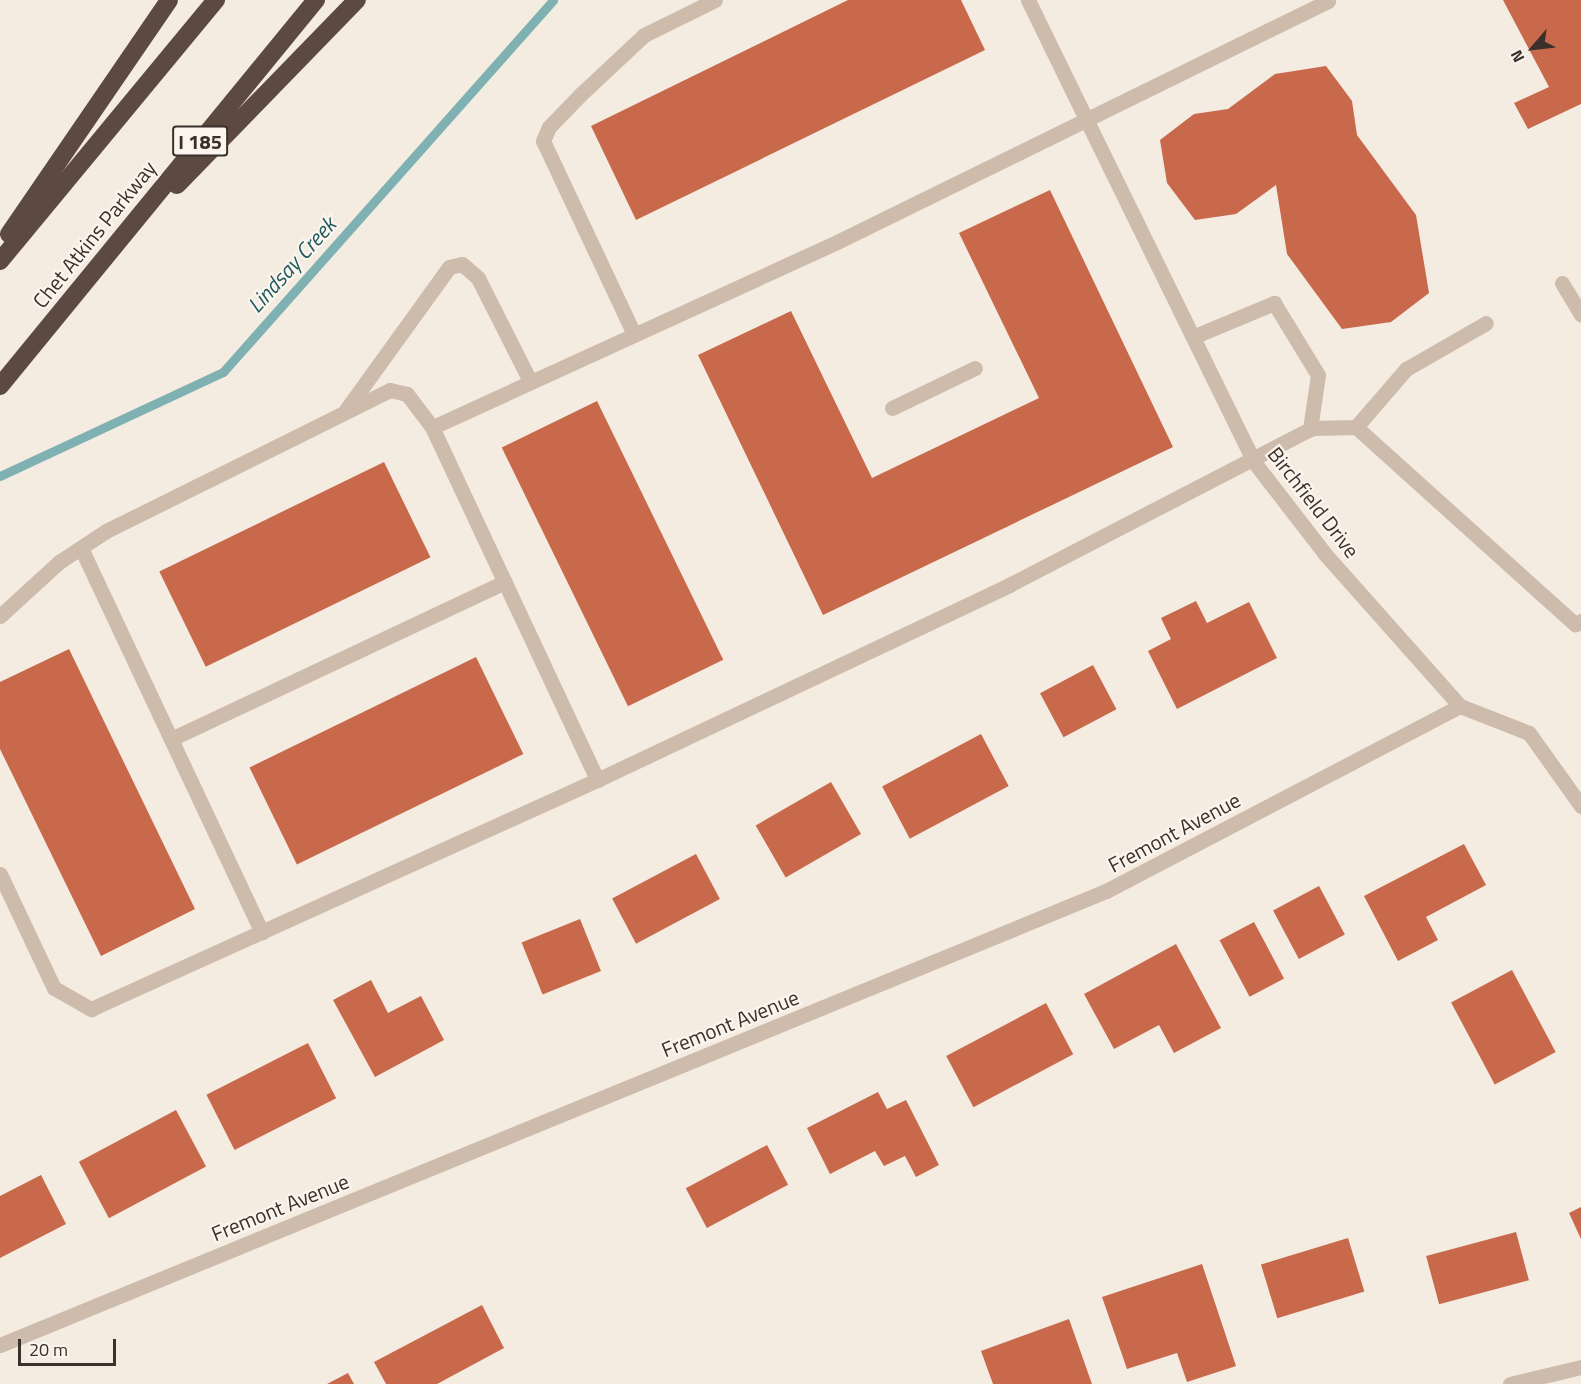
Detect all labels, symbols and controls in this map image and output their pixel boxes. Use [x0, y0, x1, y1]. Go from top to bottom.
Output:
north arrow [1503, 18, 1563, 78]
text: N [1504, 46, 1530, 67]
road number: I 185 [172, 124, 228, 158]
street label: Chet Atkins Parkway [27, 155, 161, 313]
water label: Lindsay Creek [242, 212, 342, 318]
street label: Birchfield Drive [1263, 442, 1365, 562]
street label: Fremont Avenue [1104, 787, 1244, 877]
street label: Fremont Avenue [658, 984, 802, 1062]
street label: Fremont Avenue [208, 1168, 352, 1246]
scale bar [21, 1327, 118, 1365]
text: 20 m [29, 1336, 68, 1363]

